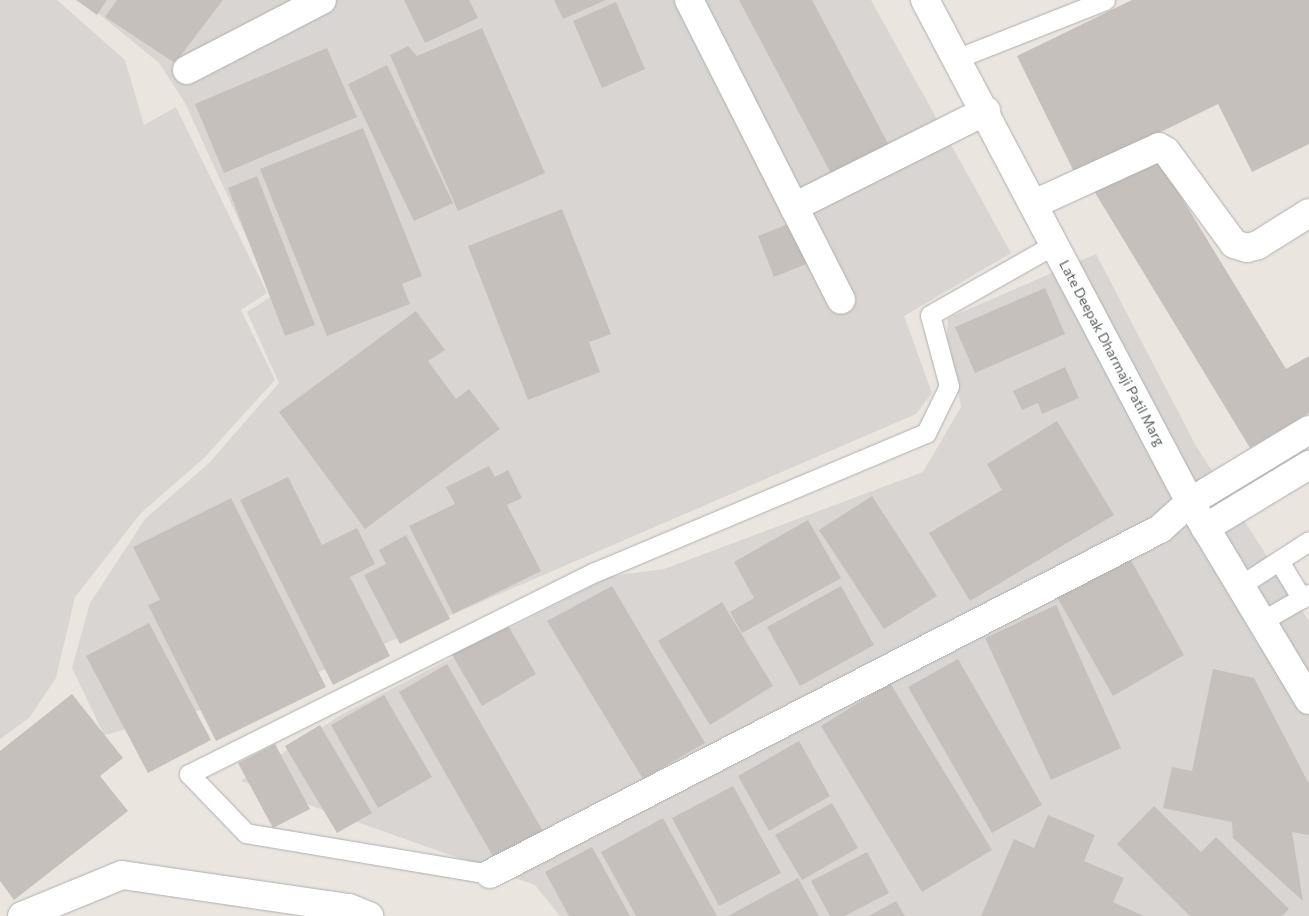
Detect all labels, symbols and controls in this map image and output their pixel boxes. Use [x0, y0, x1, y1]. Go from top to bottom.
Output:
street label: Late Deepak Dharmaji Patil Marg [1056, 257, 1168, 449]

